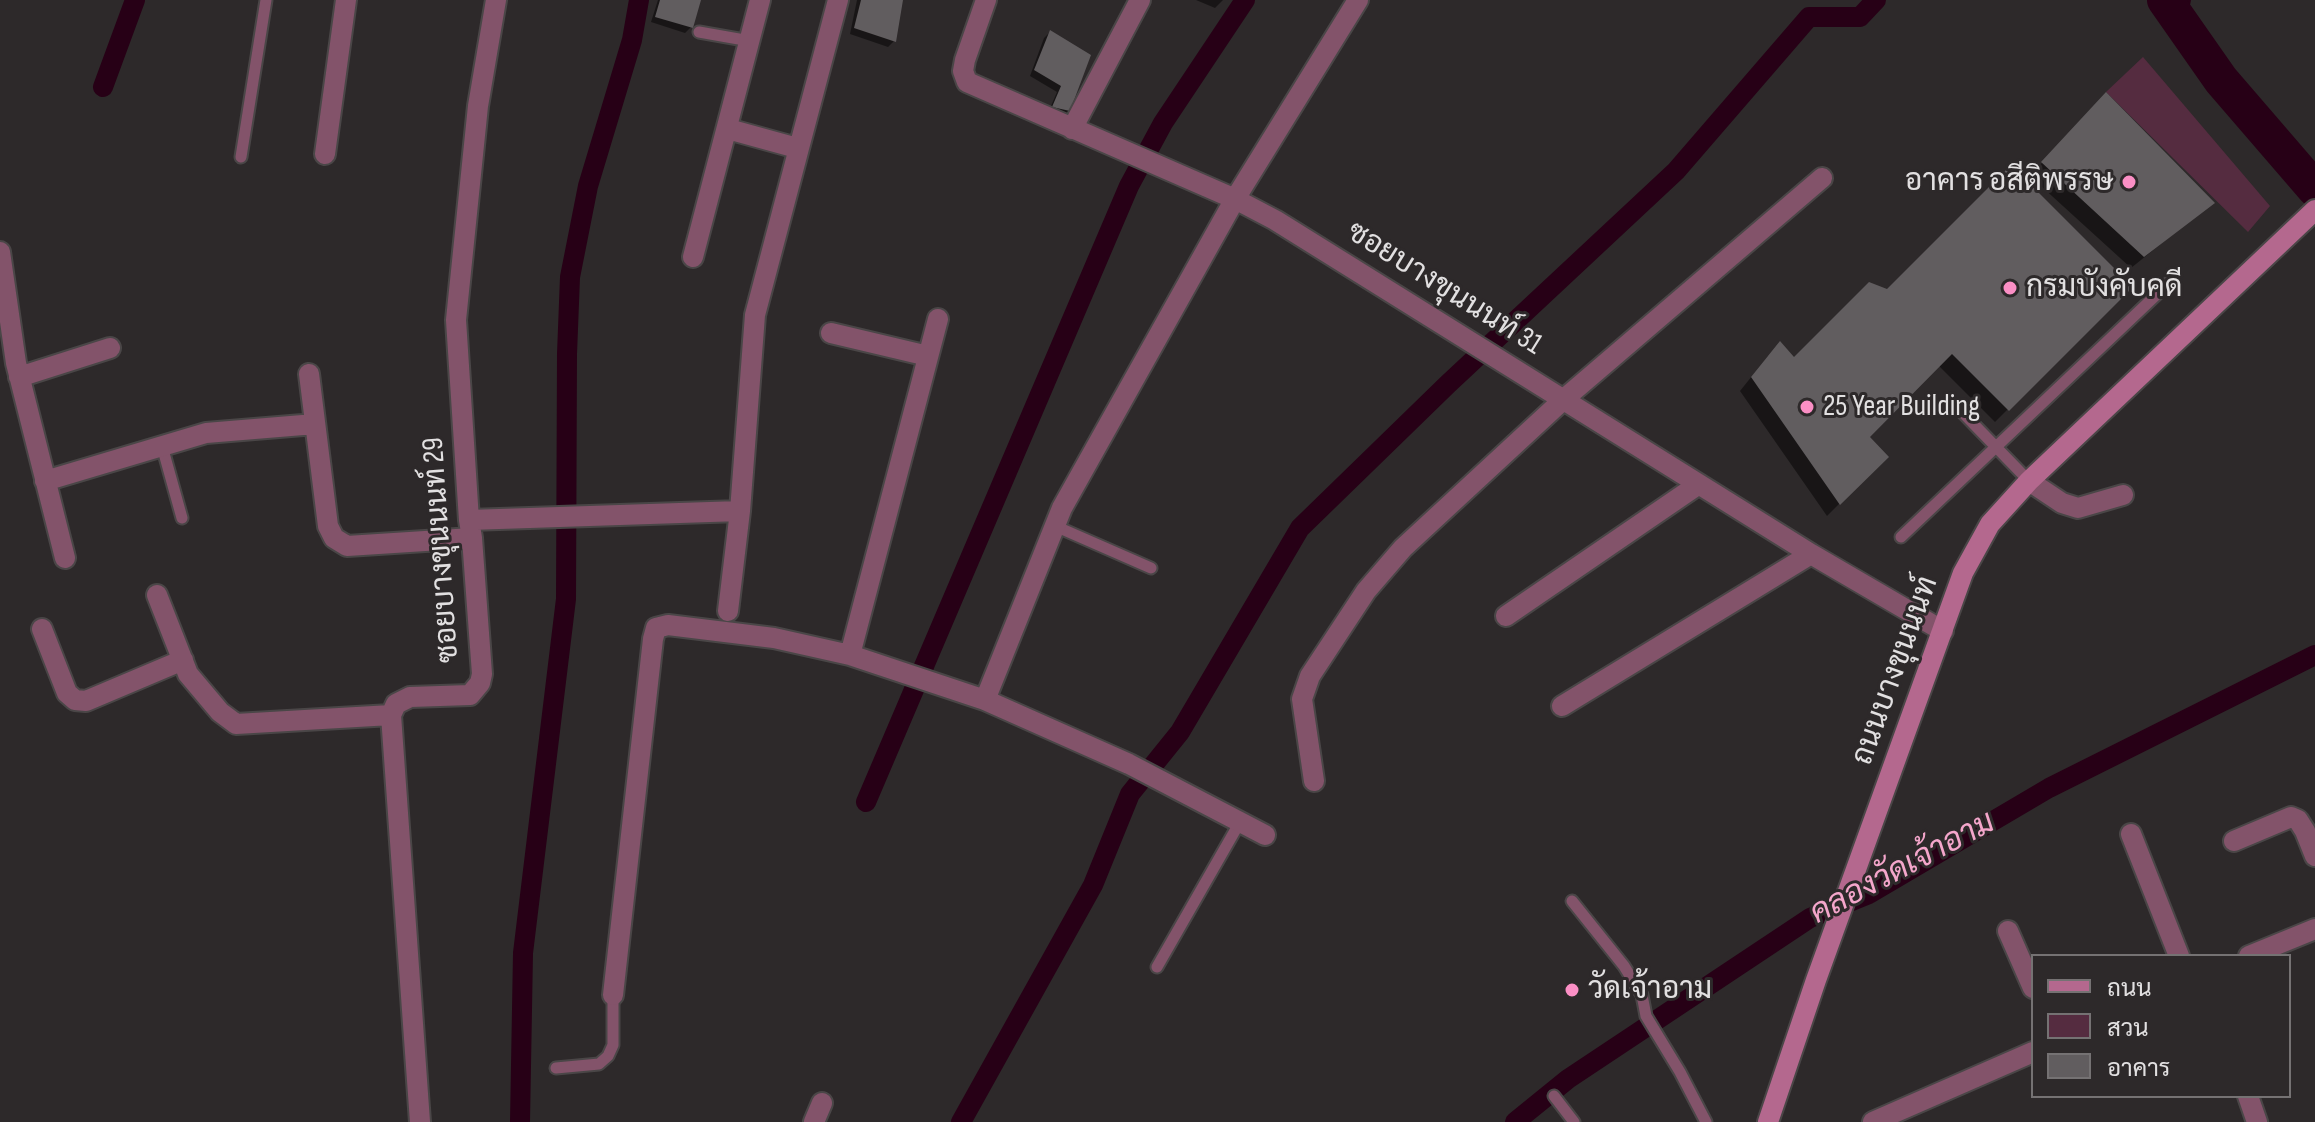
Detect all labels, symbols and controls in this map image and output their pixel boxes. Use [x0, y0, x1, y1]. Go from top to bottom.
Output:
place label: อาคาร อสีติพรรษ [1905, 164, 2113, 200]
marker: อาคาร อสีติพรรษ [2120, 173, 2138, 191]
street label: ซอยบางขุนนนท์ 31 [1340, 215, 1548, 363]
place label: กรมบังคับคดี [2026, 270, 2182, 306]
marker: กรมบังคับคดี [2001, 279, 2019, 297]
place label: 25 Year Building [1823, 389, 1980, 425]
marker: 25 Year Building [1798, 398, 1816, 416]
street label: ซอยบางขุนนนท์ 29 [416, 436, 468, 664]
street label: ถนนบางขุนนนท์ [1845, 572, 1947, 770]
water label: คลองวัดเจ้าอาม [1804, 804, 2002, 934]
legend [2031, 954, 2291, 1098]
place label: วัดเจ้าอาม [1588, 972, 1712, 1008]
text: ถนน [2107, 974, 2152, 1003]
marker: วัดเจ้าอาม [1563, 981, 1581, 999]
text: สวน [2107, 1014, 2149, 1043]
text: อาคาร [2107, 1054, 2170, 1083]

